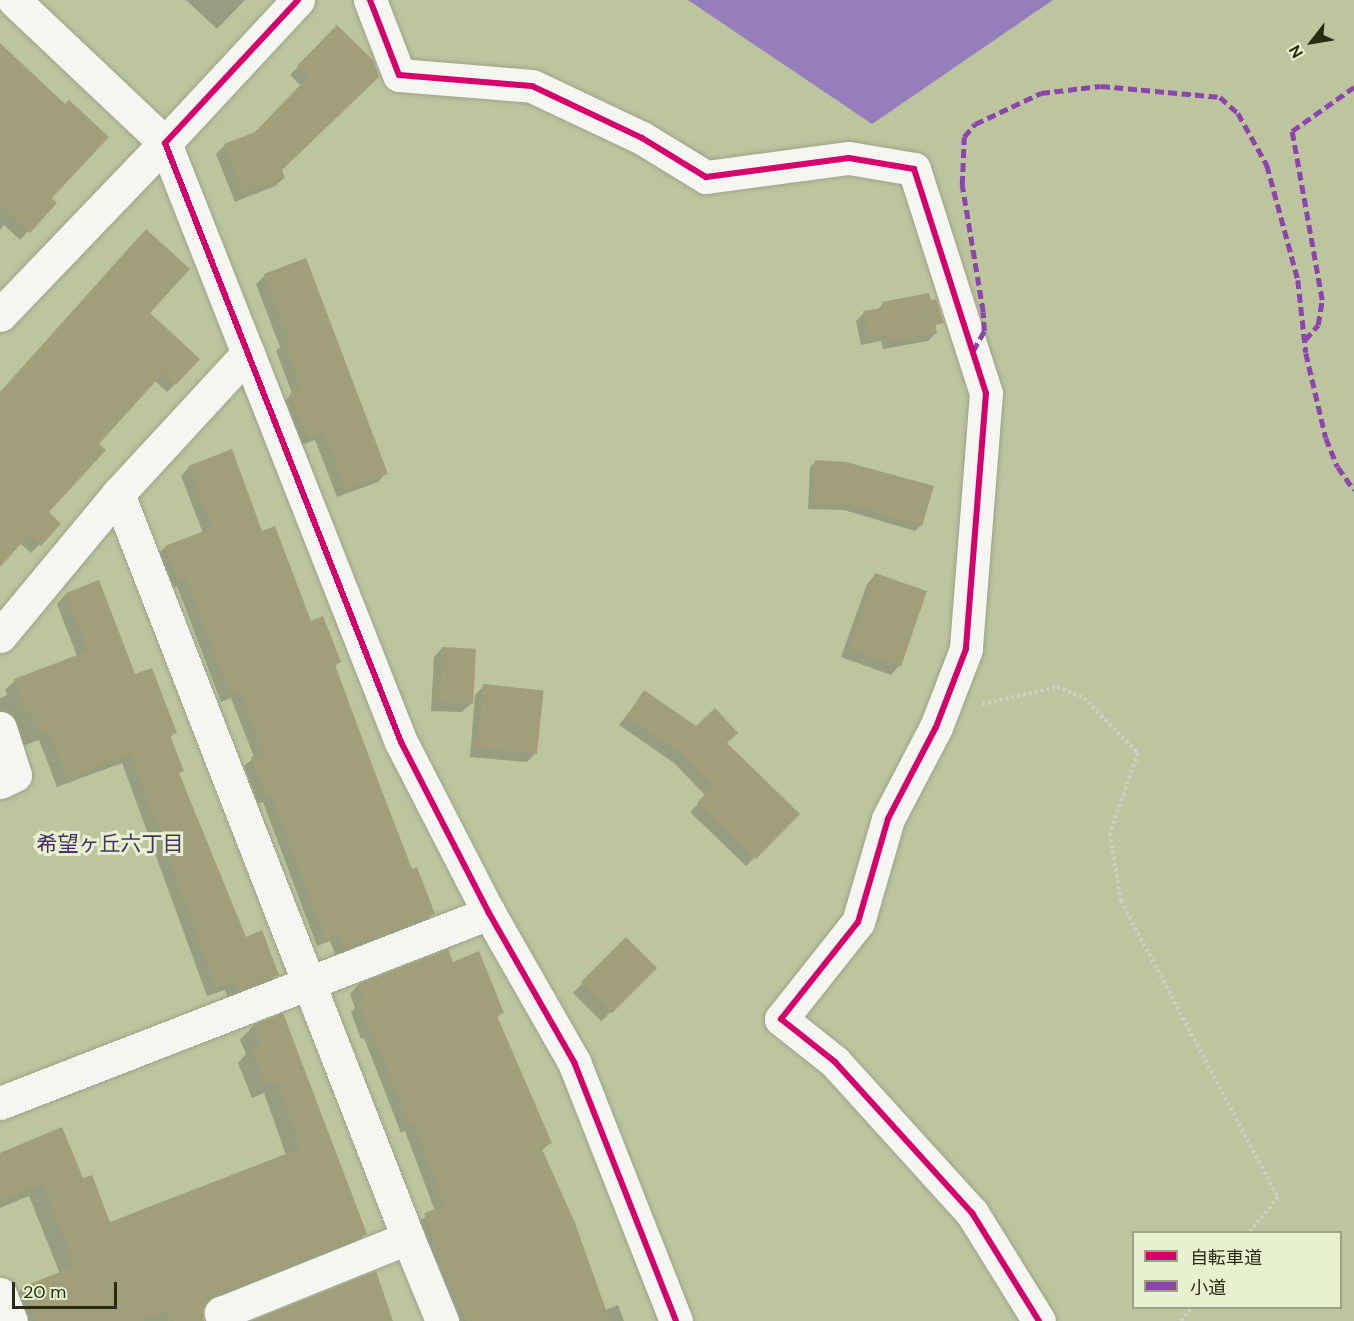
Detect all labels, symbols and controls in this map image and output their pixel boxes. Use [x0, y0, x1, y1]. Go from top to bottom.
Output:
north arrow [1282, 12, 1342, 72]
text: N [1284, 41, 1308, 62]
district label: 希望ヶ丘六丁目 [37, 831, 183, 857]
legend [1132, 1231, 1342, 1309]
text: 自転車道 [1190, 1246, 1262, 1270]
scale bar [15, 1270, 120, 1308]
text: 小道 [1190, 1276, 1226, 1300]
text: 20 m [23, 1280, 66, 1304]

